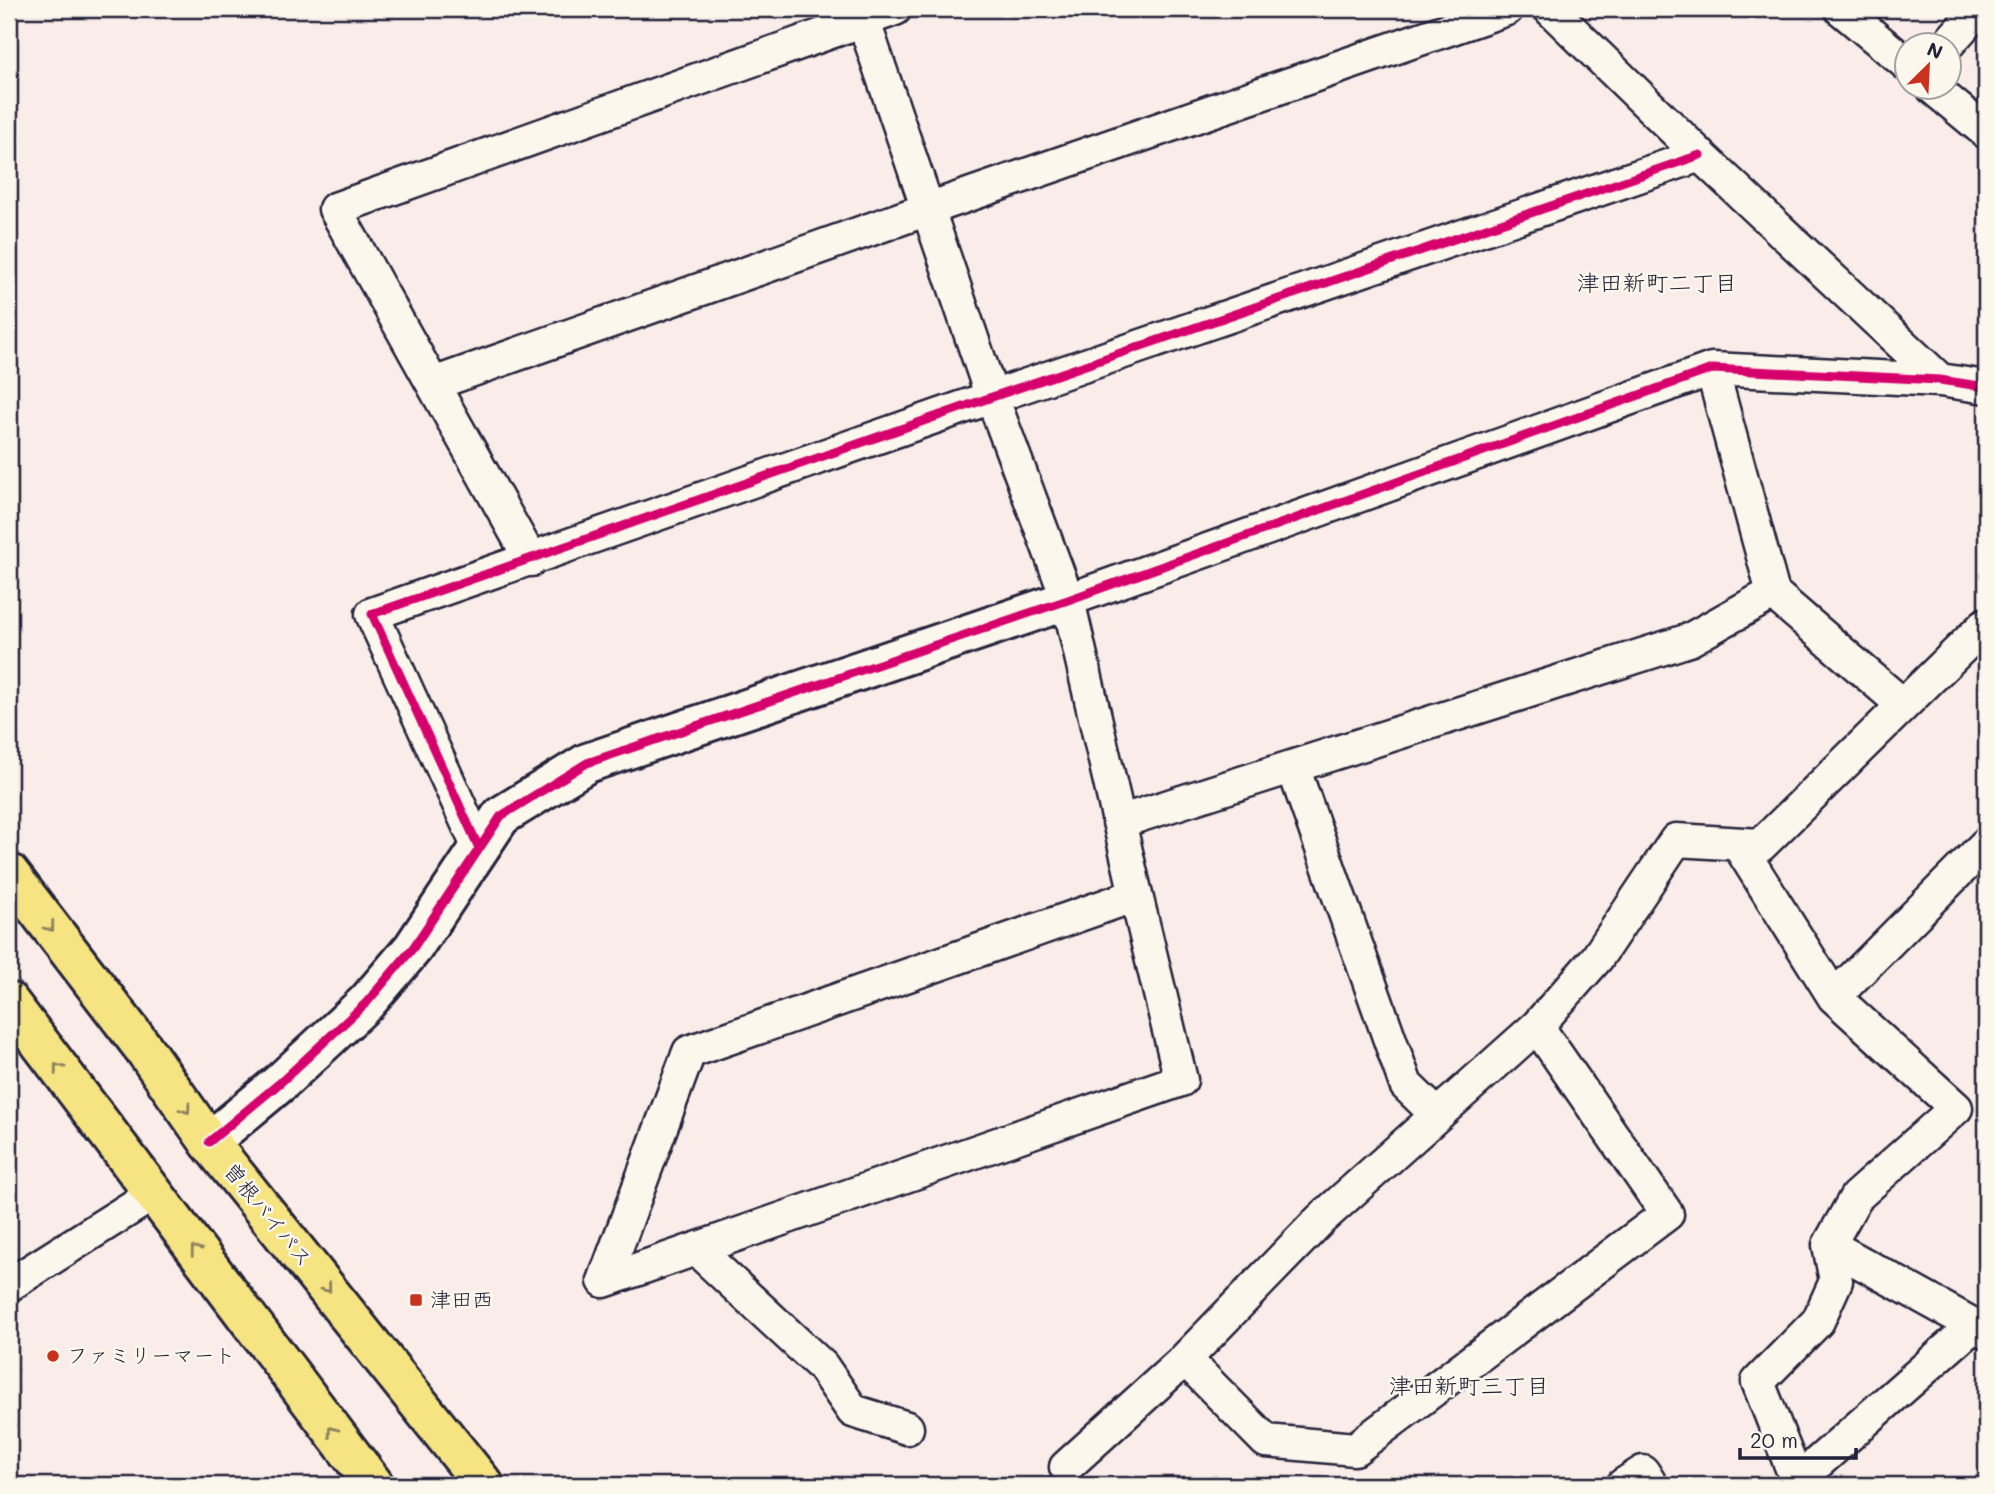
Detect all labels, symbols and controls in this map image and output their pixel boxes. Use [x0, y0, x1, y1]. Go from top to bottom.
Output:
north arrow [1894, 32, 1964, 102]
text: N [1923, 36, 1947, 64]
district label: 津田新町二丁目 [1577, 267, 1738, 297]
one-way arrow [42, 919, 55, 932]
one-way arrow [54, 1063, 66, 1076]
one-way arrow [178, 1101, 190, 1114]
street label: 曽根バイパス [219, 1157, 319, 1271]
one-way arrow [190, 1245, 203, 1257]
one-way arrow [318, 1281, 331, 1293]
place label: 津田西 [430, 1285, 493, 1312]
marker: 津田西 [408, 1292, 424, 1308]
place label: ファミリーマート [67, 1341, 235, 1368]
marker: ファミリーマート [45, 1348, 61, 1364]
district label: 津田新町三丁目 [1389, 1370, 1550, 1400]
scale bar [1740, 1417, 1855, 1461]
one-way arrow [328, 1426, 341, 1439]
text: 20 m [1750, 1426, 1798, 1453]

